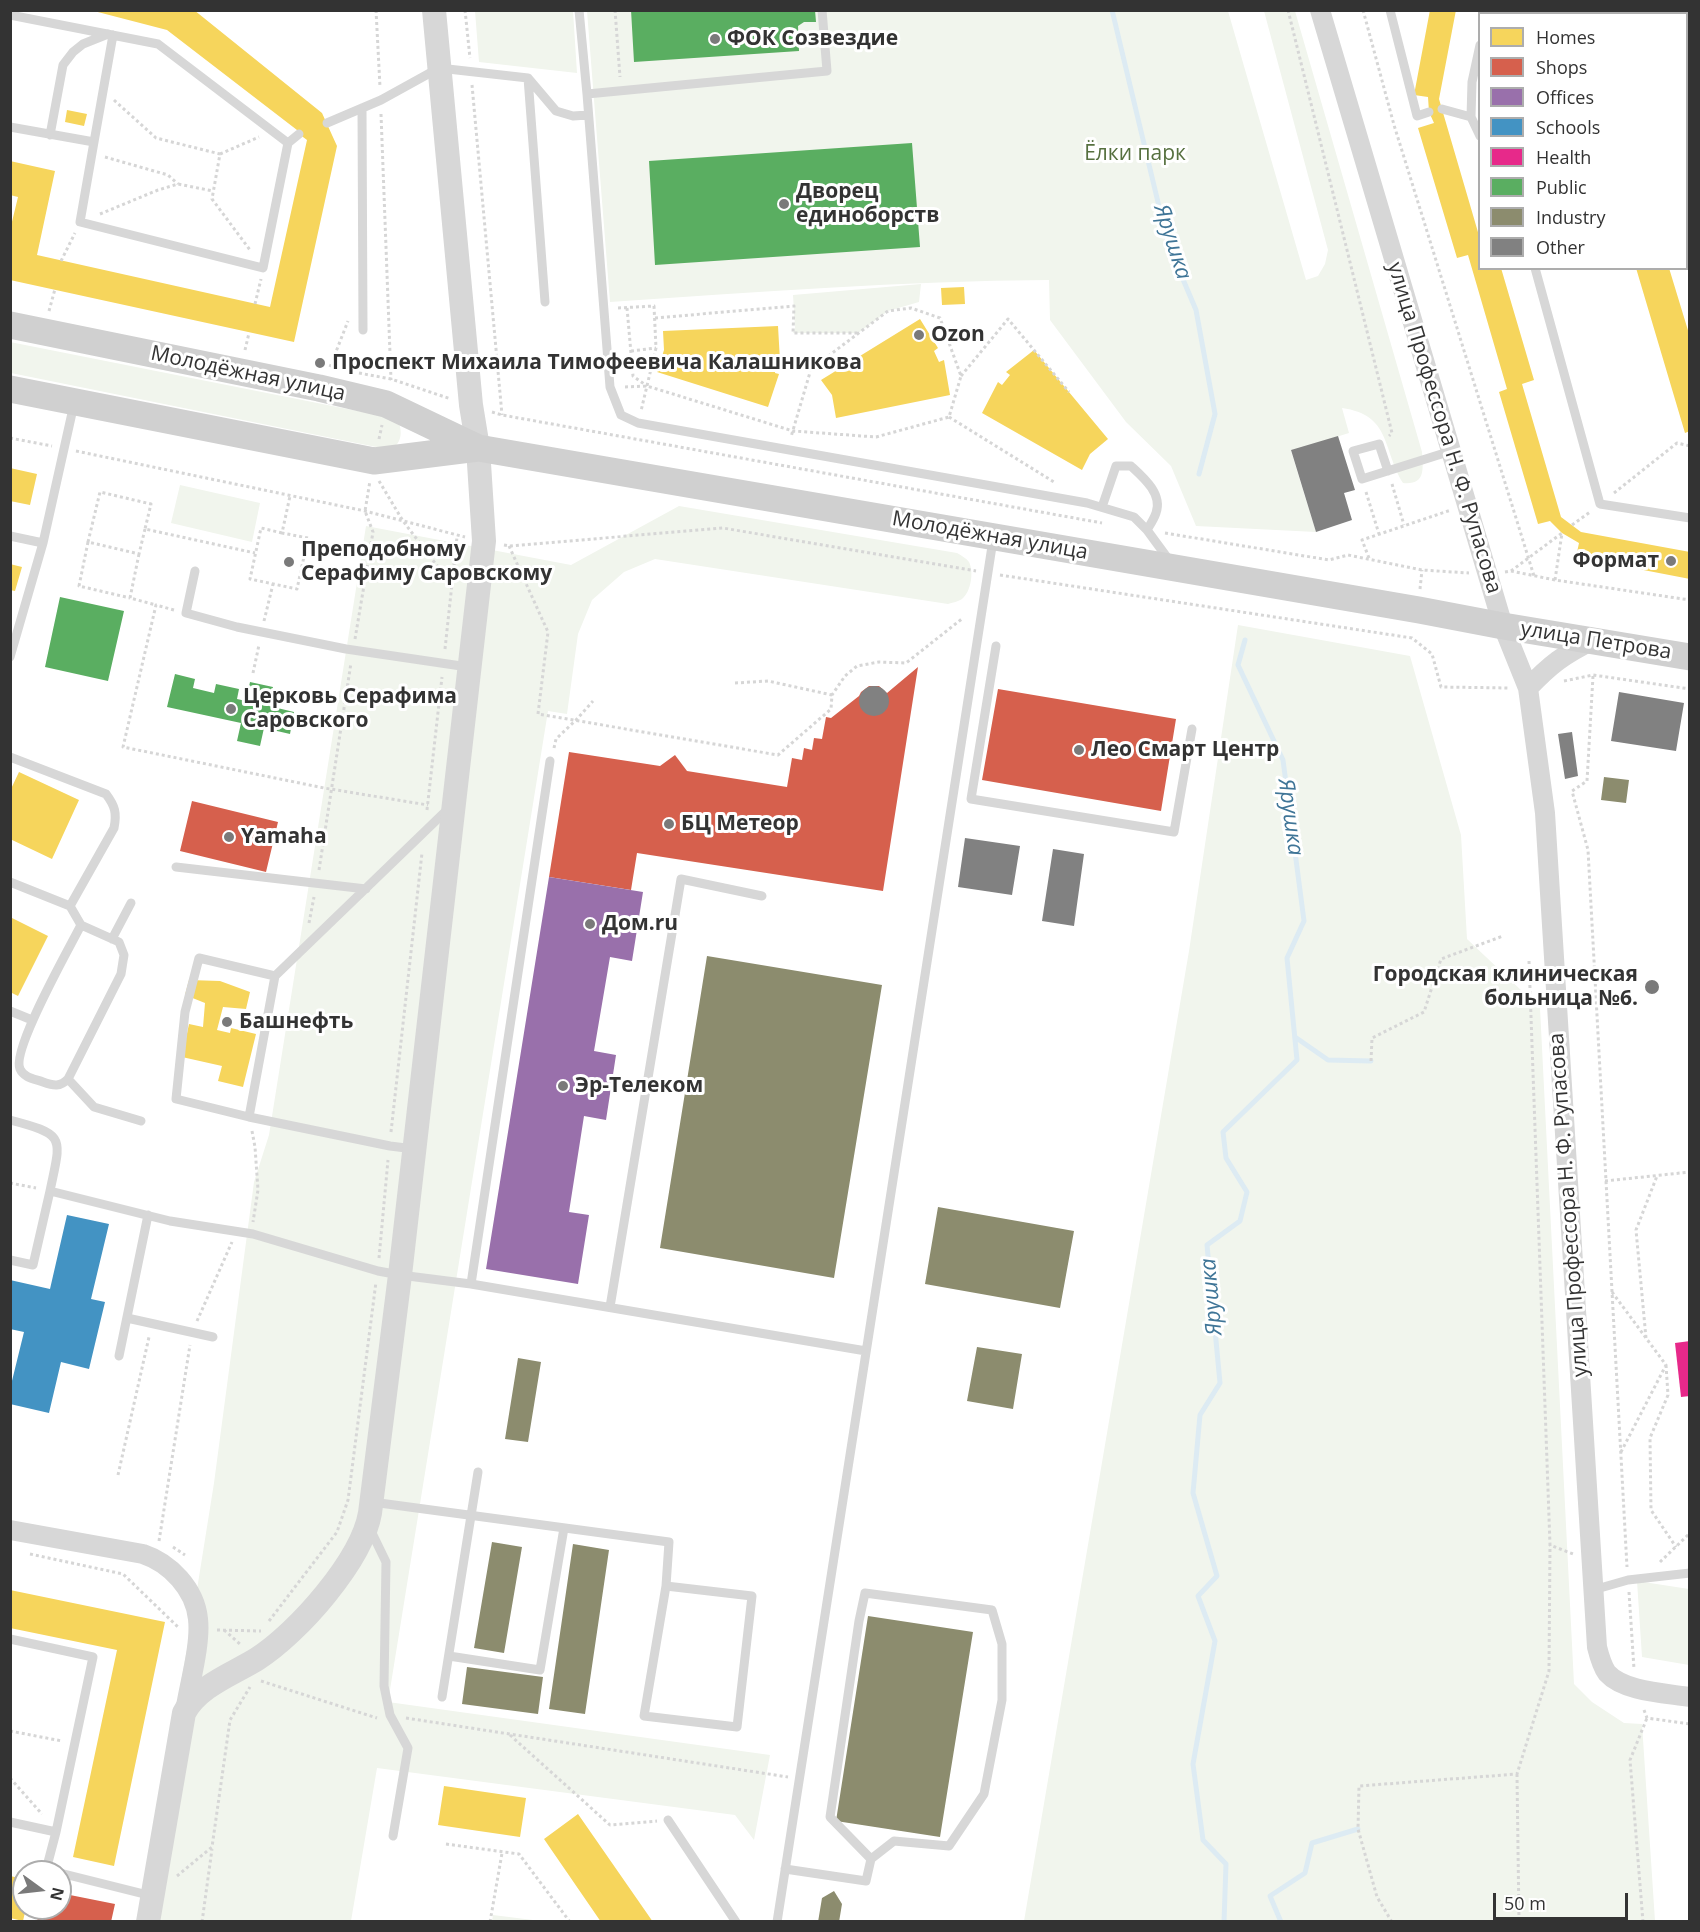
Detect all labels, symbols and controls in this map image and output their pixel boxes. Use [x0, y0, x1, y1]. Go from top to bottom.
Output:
legend [1478, 12, 1688, 270]
text: Homes [1536, 25, 1595, 49]
place label: ФОК Созвездие [727, 26, 898, 52]
marker: ФОК Созвездие [708, 32, 722, 46]
text: Shops [1536, 55, 1587, 79]
text: Offices [1536, 85, 1594, 109]
text: Schools [1536, 115, 1600, 139]
park label: Ёлки парк [1084, 141, 1186, 167]
text: Health [1536, 145, 1591, 169]
text: Public [1536, 175, 1587, 199]
place label: Дворец единоборств [796, 179, 939, 229]
marker: Дворец единоборств [777, 197, 791, 211]
water label: Ярушка [1147, 201, 1197, 283]
text: Industry [1536, 205, 1606, 229]
text: Other [1536, 235, 1585, 259]
street label: улица Профессора Н. Ф. Рупасова [1382, 259, 1506, 597]
place label: Ozon [931, 322, 985, 348]
marker: Ozon [912, 328, 926, 342]
street label: Молодёжная улица [148, 341, 348, 407]
place label: Проспект Михаила Тимофеевича Калашникова [332, 350, 862, 376]
marker: Проспект Михаила Тимофеевича Калашникова [313, 356, 327, 370]
street label: Молодёжная улица [890, 506, 1090, 566]
place label: Преподобному Серафиму Саровскому [301, 537, 552, 587]
place label: Формат [1573, 548, 1659, 574]
marker: Формат [1664, 554, 1678, 568]
marker: Преподобному Серафиму Саровскому [282, 555, 296, 569]
street label: улица Петрова [1519, 617, 1673, 665]
place label: Церковь Серафима Саровского [243, 684, 457, 734]
marker: Церковь Серафима Саровского [224, 702, 238, 716]
place label: Лео Смарт Центр [1091, 737, 1279, 763]
marker: Лео Смарт Центр [1072, 743, 1086, 757]
water label: Ярушка [1272, 777, 1308, 857]
place label: БЦ Метеор [681, 811, 799, 837]
marker: БЦ Метеор [662, 817, 676, 831]
place label: Yamaha [241, 824, 327, 850]
marker: Yamaha [222, 830, 236, 844]
place label: Дом.ru [602, 911, 678, 937]
marker: Дом.ru [583, 917, 597, 931]
place label: Городская клиническая больница №6. [1373, 962, 1638, 1012]
marker: Городская клиническая больница №6. [1643, 978, 1661, 996]
place label: Башнефть [239, 1009, 353, 1035]
marker: Башнефть [220, 1015, 234, 1029]
street label: улица Профессора Н. Ф. Рупасова [1544, 1032, 1594, 1378]
place label: Эр-Телеком [575, 1073, 703, 1099]
marker: Эр-Телеком [556, 1079, 570, 1093]
water label: Ярушка [1195, 1257, 1229, 1337]
north arrow [12, 1860, 72, 1920]
scale bar [1496, 1881, 1631, 1919]
text: N [45, 1885, 70, 1903]
text: 50 m [1504, 1891, 1546, 1915]

